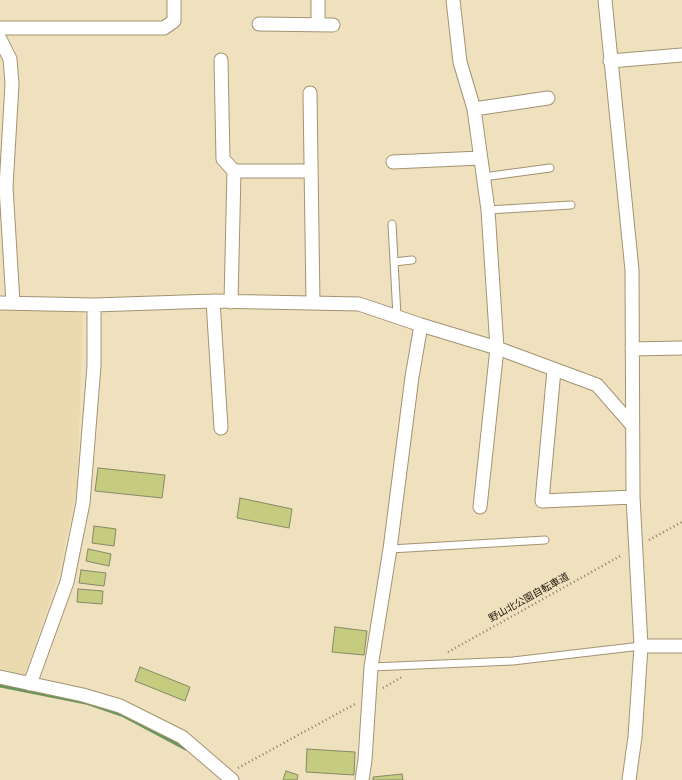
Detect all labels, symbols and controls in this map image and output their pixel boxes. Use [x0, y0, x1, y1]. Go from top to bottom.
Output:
street label: 野山北公園自転車道 [487, 571, 571, 625]

